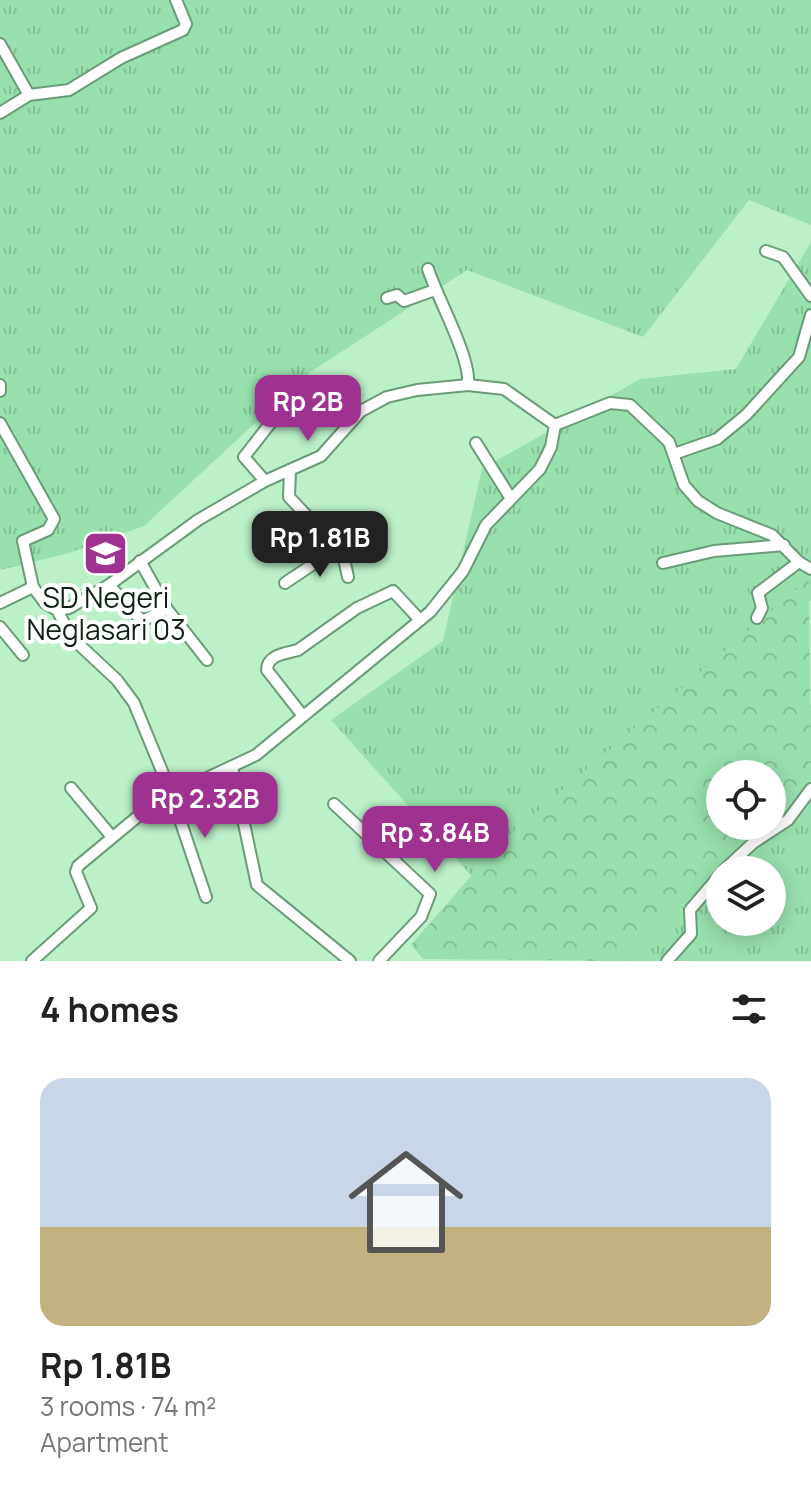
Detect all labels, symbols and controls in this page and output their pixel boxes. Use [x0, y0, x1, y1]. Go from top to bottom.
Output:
pin: Rp 2B [252, 375, 364, 443]
text: Rp 2B [273, 383, 343, 419]
pin: Rp 1.81B [237, 511, 403, 579]
text: Rp 1.81B [270, 519, 370, 555]
school or university icon: SD Negeri Neglasari 03 [82, 530, 130, 578]
place label: SD Negeri Neglasari 03 [26, 578, 186, 648]
map controls [706, 760, 786, 936]
button: locate [706, 760, 786, 840]
pin: Rp 2.32B [122, 772, 288, 840]
text: Rp 2.32B [151, 780, 259, 816]
pin: Rp 3.84B [352, 806, 518, 874]
text: Rp 3.84B [380, 814, 490, 850]
button: layers [706, 856, 786, 936]
text: 4 homes [40, 986, 179, 1032]
icon: filters [727, 987, 771, 1031]
icon: home [334, 1130, 478, 1274]
text: Rp 1.81B [40, 1342, 171, 1388]
text: 3 rooms · 74 m² [40, 1388, 216, 1424]
text: Apartment [40, 1424, 169, 1460]

